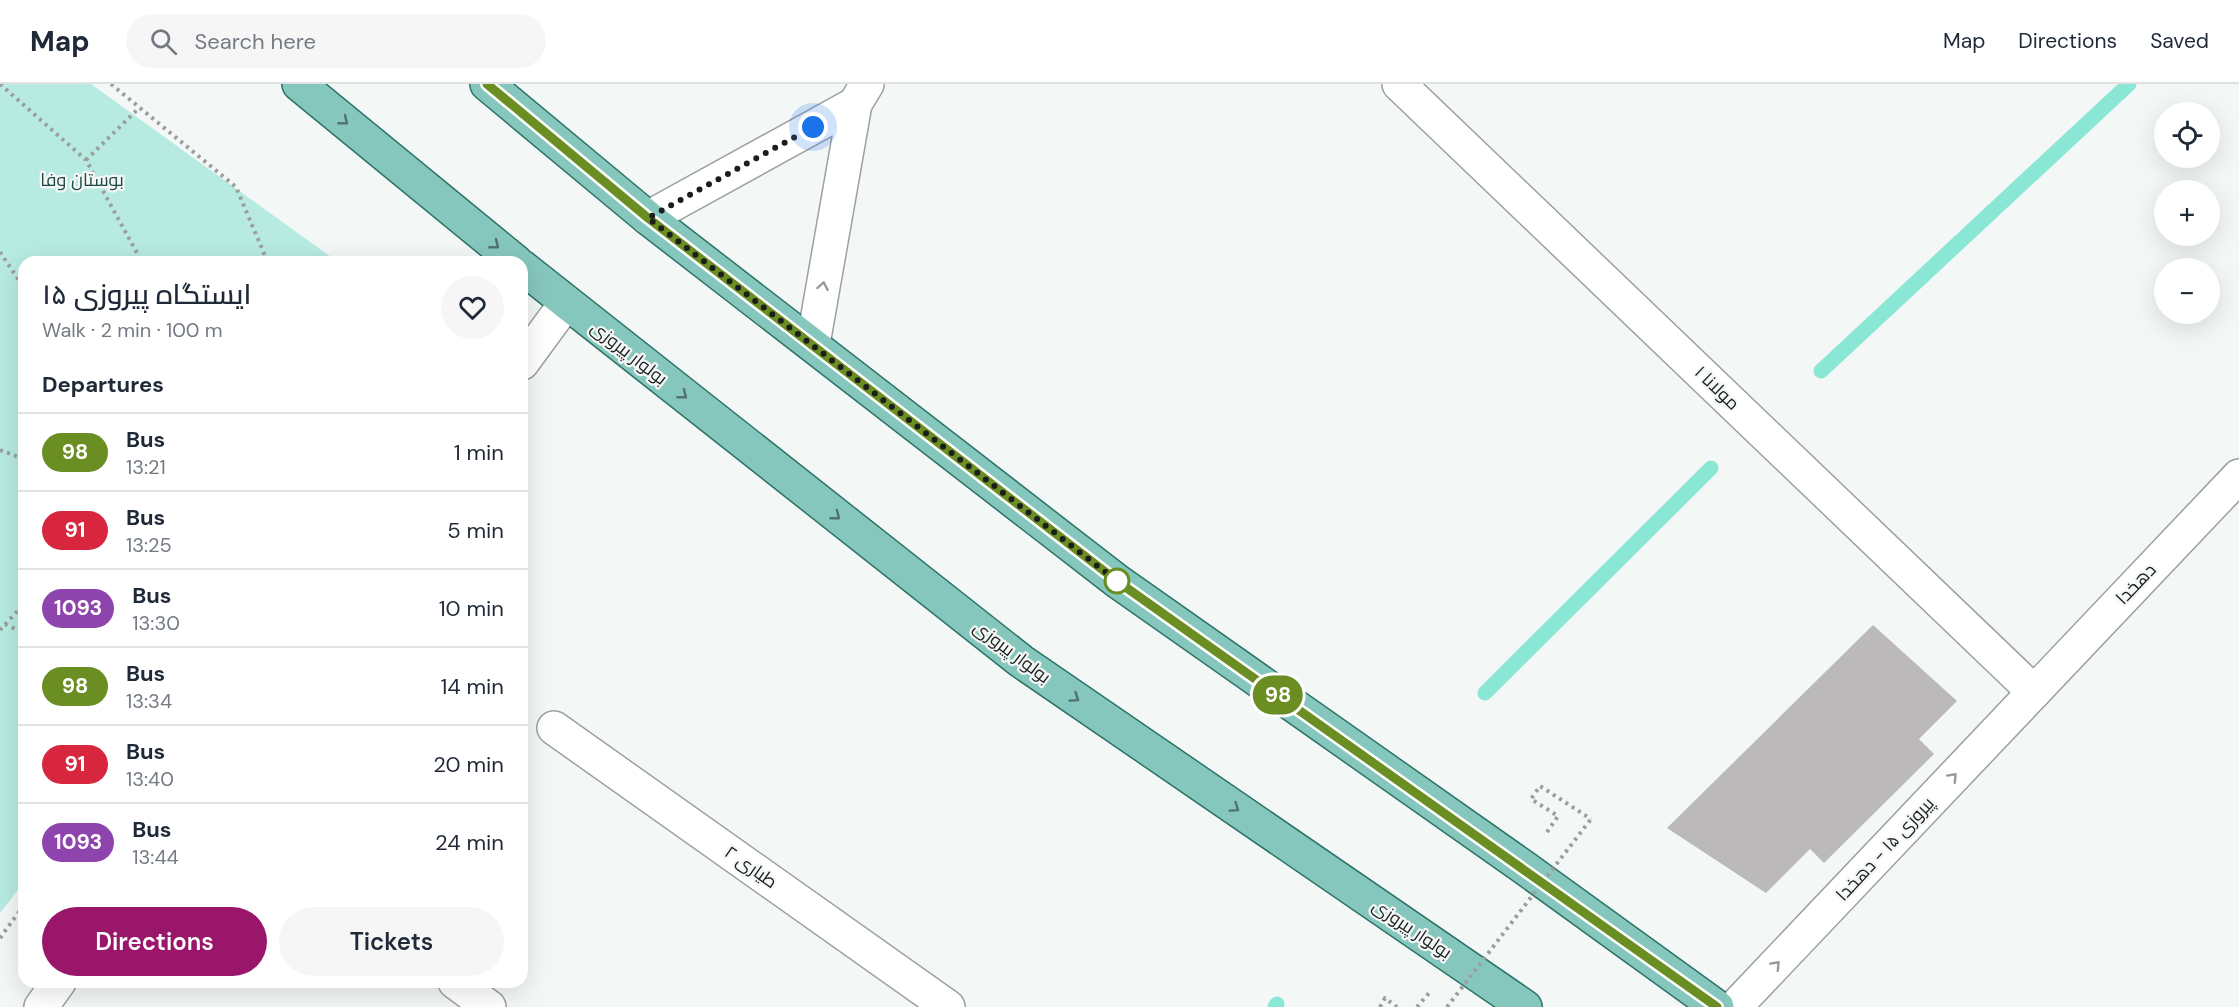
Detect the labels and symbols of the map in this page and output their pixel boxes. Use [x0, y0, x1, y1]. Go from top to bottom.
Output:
your location [798, 112, 828, 142]
one-way arrow [337, 114, 348, 125]
park label: بوستان وفا [40, 168, 124, 192]
one-way arrow [488, 238, 499, 249]
one-way arrow [816, 282, 829, 292]
street label: بولوار پیروزی [586, 315, 672, 391]
street label: مولانا ۱ [1689, 361, 1745, 415]
one-way arrow [676, 388, 687, 399]
one-way arrow [829, 508, 840, 519]
street label: دهخدا [2111, 558, 2161, 610]
unlabelled marker [1104, 568, 1130, 594]
street label: بولوار پیروزی [968, 615, 1056, 689]
line badge: 98 [1251, 676, 1305, 714]
one-way arrow [1068, 691, 1079, 702]
one-way arrow [1946, 774, 1957, 784]
street label: پیروزی ۱۵ - دهخدا [1831, 792, 1940, 906]
one-way arrow [1229, 801, 1240, 812]
street label: طیاری ۲ [720, 840, 782, 894]
street label: بولوار پیروزی [1368, 894, 1456, 964]
one-way arrow [1768, 961, 1779, 972]

